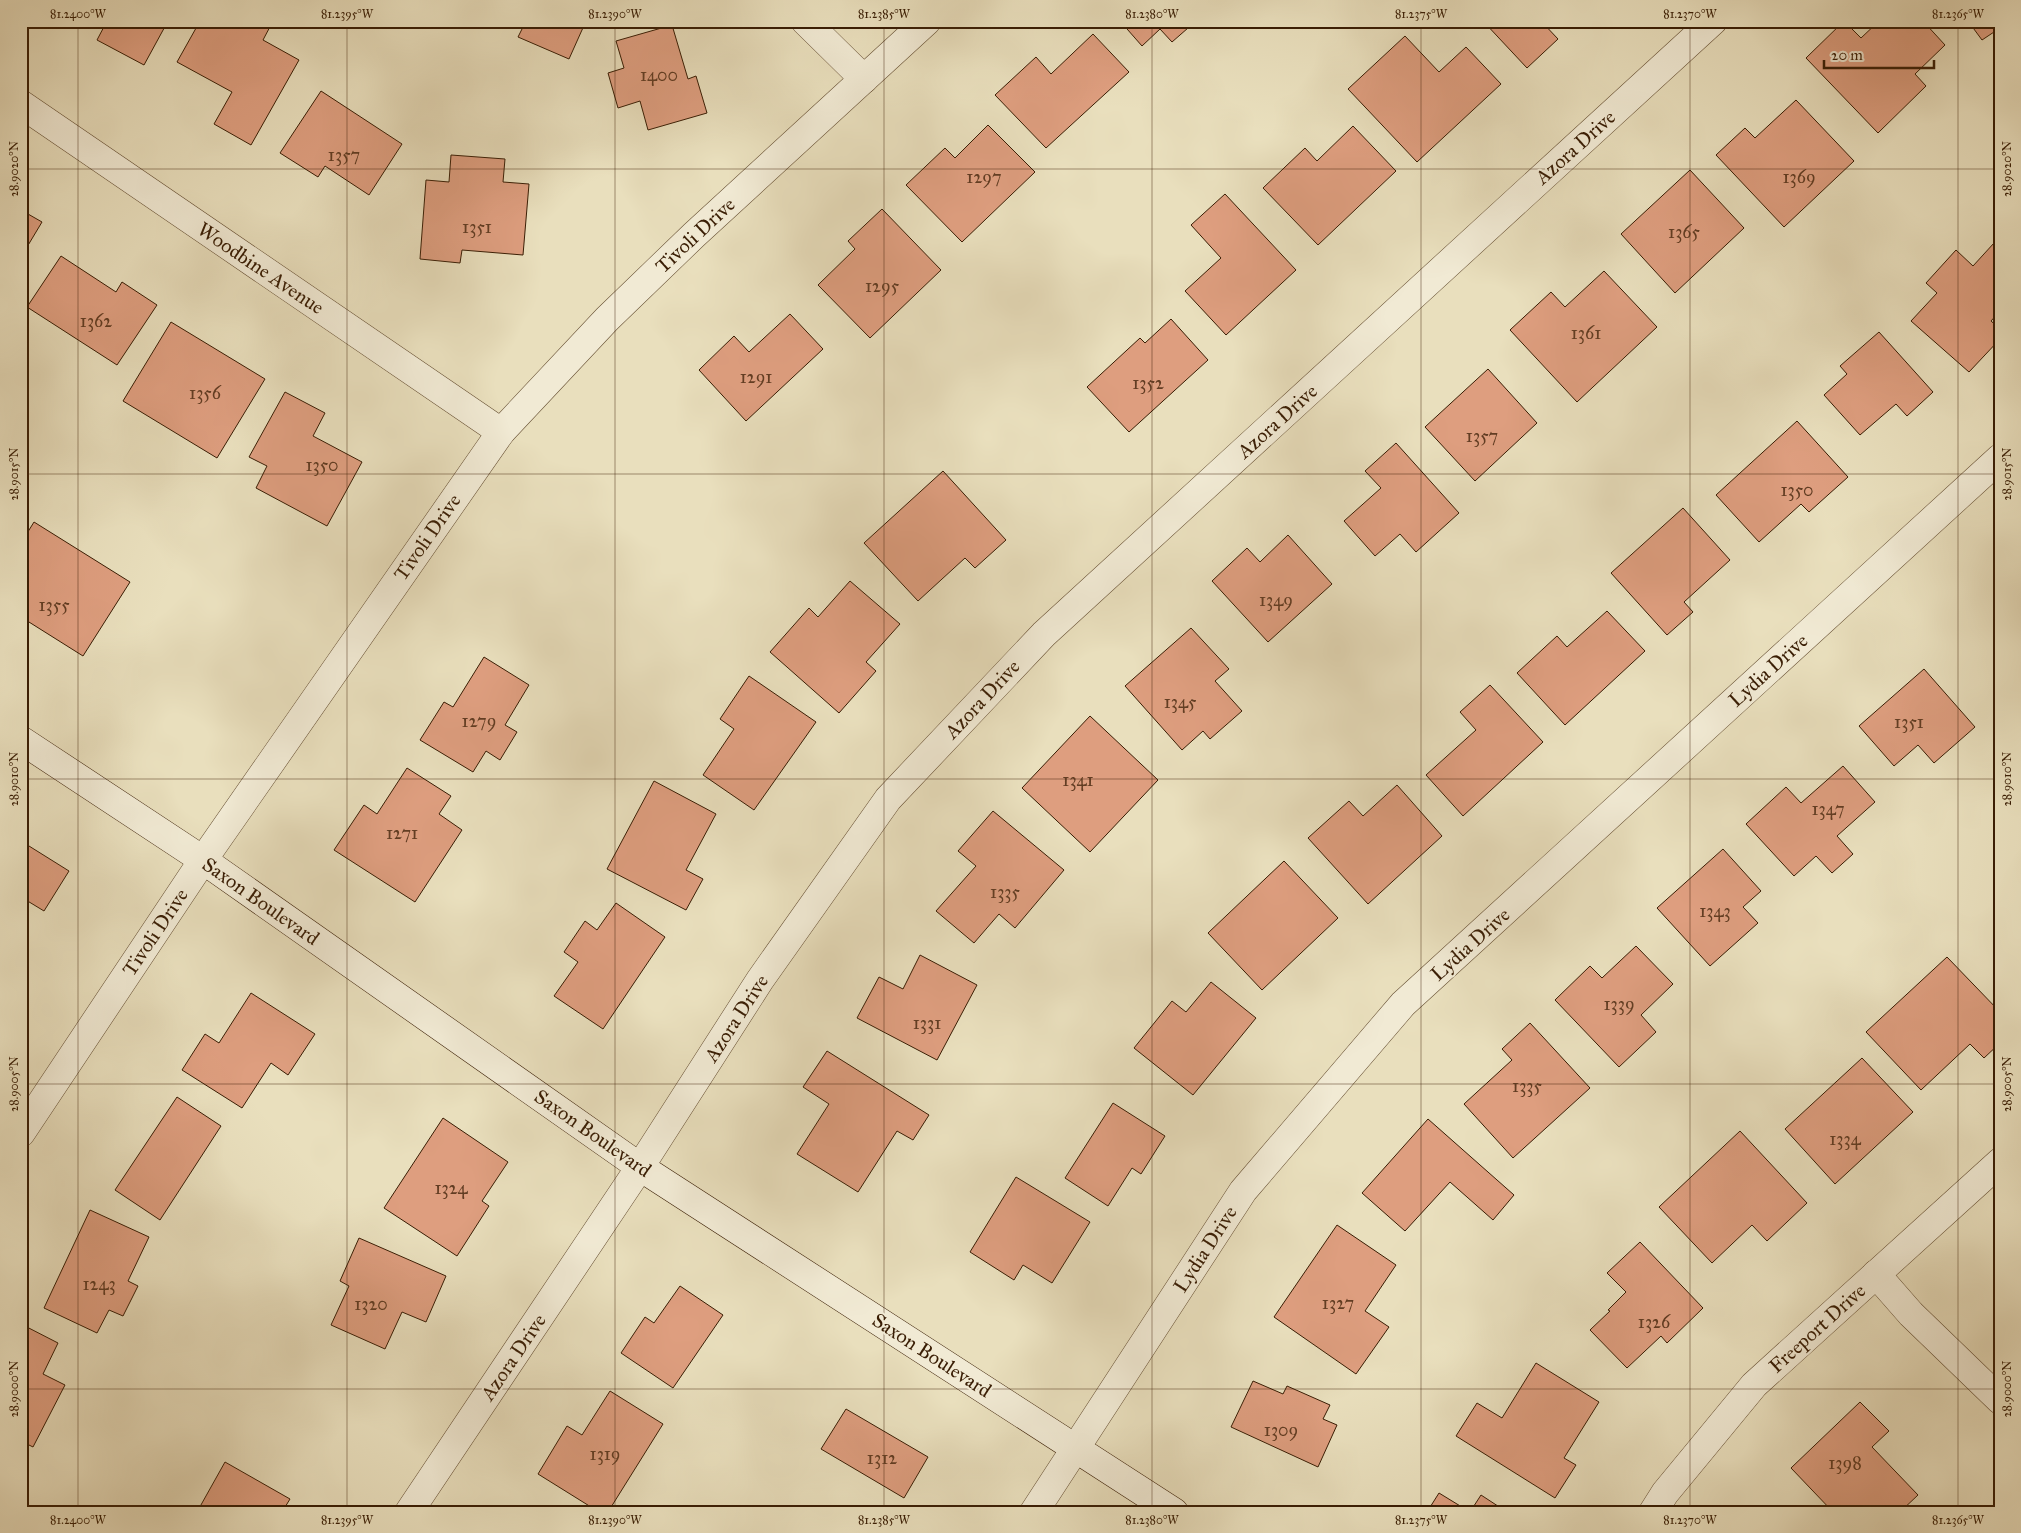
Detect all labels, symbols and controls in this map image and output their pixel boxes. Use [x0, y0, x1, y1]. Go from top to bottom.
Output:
text: 81.2400°W [50, 7, 107, 21]
text: 81.2395°W [321, 7, 374, 21]
text: 81.2390°W [588, 7, 642, 21]
text: 81.2385°W [858, 7, 911, 21]
text: 81.2380°W [1125, 7, 1179, 21]
text: 81.2375°W [1395, 7, 1448, 21]
text: 81.2370°W [1663, 7, 1717, 21]
text: 81.2365°W [1932, 7, 1985, 21]
scale bar [1824, 38, 1934, 70]
text: 20 m [1831, 46, 1863, 64]
house number: 1400 [640, 64, 678, 86]
street label: Azora Drive [1529, 105, 1620, 190]
text: 28.9020°N [7, 141, 21, 197]
text: 28.9020°N [2000, 141, 2014, 197]
house number: 1357 [328, 144, 360, 166]
house number: 1297 [966, 166, 1002, 188]
house number: 1369 [1782, 166, 1816, 188]
street label: Tivoli Drive [650, 192, 740, 278]
house number: 1351 [462, 216, 492, 238]
street label: Woodbine Avenue [193, 217, 329, 319]
house number: 1365 [1668, 221, 1701, 243]
house number: 1295 [865, 275, 900, 297]
house number: 1362 [80, 310, 112, 332]
house number: 1361 [1571, 322, 1601, 344]
house number: 1291 [740, 366, 772, 388]
house number: 1352 [1132, 372, 1164, 394]
street label: Azora Drive [1231, 379, 1322, 464]
house number: 1356 [189, 382, 222, 404]
house number: 1357 [1466, 425, 1498, 447]
text: 28.9015°N [7, 448, 21, 500]
text: 28.9015°N [2000, 448, 2014, 500]
house number: 1350 [305, 454, 339, 476]
house number: 1350 [1780, 479, 1814, 501]
street label: Tivoli Drive [388, 489, 466, 585]
house number: 1349 [1259, 589, 1293, 611]
house number: 1355 [38, 594, 70, 616]
street label: Lydia Drive [1723, 628, 1813, 712]
street label: Azora Drive [939, 654, 1025, 744]
house number: 1345 [1164, 691, 1197, 713]
house number: 1279 [462, 710, 496, 732]
house number: 1351 [1894, 711, 1924, 733]
text: 28.9010°N [7, 752, 21, 806]
text: 28.9010°N [2000, 752, 2014, 806]
house number: 1341 [1062, 769, 1094, 791]
house number: 1347 [1811, 798, 1845, 820]
house number: 1271 [386, 822, 418, 844]
street label: Saxon Boulevard [198, 852, 324, 950]
house number: 1335 [990, 881, 1021, 903]
street label: Tivoli Drive [117, 884, 193, 980]
house number: 1343 [1699, 900, 1731, 922]
street label: Lydia Drive [1425, 902, 1515, 986]
street label: Azora Drive [698, 970, 773, 1067]
house number: 1339 [1603, 993, 1635, 1015]
house number: 1331 [913, 1012, 941, 1034]
text: 28.9005°N [7, 1056, 21, 1112]
text: 28.9005°N [2000, 1056, 2014, 1112]
house number: 1335 [1512, 1075, 1543, 1097]
street label: Saxon Boulevard [530, 1084, 656, 1182]
house number: 1334 [1829, 1128, 1862, 1150]
house number: 1324 [434, 1177, 469, 1199]
street label: Lydia Drive [1168, 1201, 1242, 1297]
house number: 1243 [82, 1273, 116, 1295]
street label: Freeport Drive [1764, 1278, 1870, 1378]
house number: 1327 [1322, 1292, 1354, 1314]
house number: 1320 [354, 1293, 388, 1315]
street label: Saxon Boulevard [868, 1308, 996, 1402]
street label: Azora Drive [475, 1309, 551, 1406]
house number: 1326 [1638, 1311, 1671, 1333]
text: 28.9000°N [7, 1361, 21, 1417]
text: 28.9000°N [2000, 1361, 2014, 1417]
house number: 1309 [1264, 1419, 1298, 1441]
house number: 1319 [590, 1443, 620, 1465]
house number: 1312 [867, 1447, 897, 1469]
house number: 1398 [1828, 1452, 1862, 1474]
text: 81.2400°W [50, 1513, 107, 1527]
text: 81.2395°W [321, 1513, 374, 1527]
text: 81.2390°W [588, 1513, 642, 1527]
text: 81.2385°W [858, 1513, 911, 1527]
text: 81.2380°W [1125, 1513, 1179, 1527]
text: 81.2375°W [1395, 1513, 1448, 1527]
text: 81.2370°W [1663, 1513, 1717, 1527]
text: 81.2365°W [1932, 1513, 1985, 1527]

